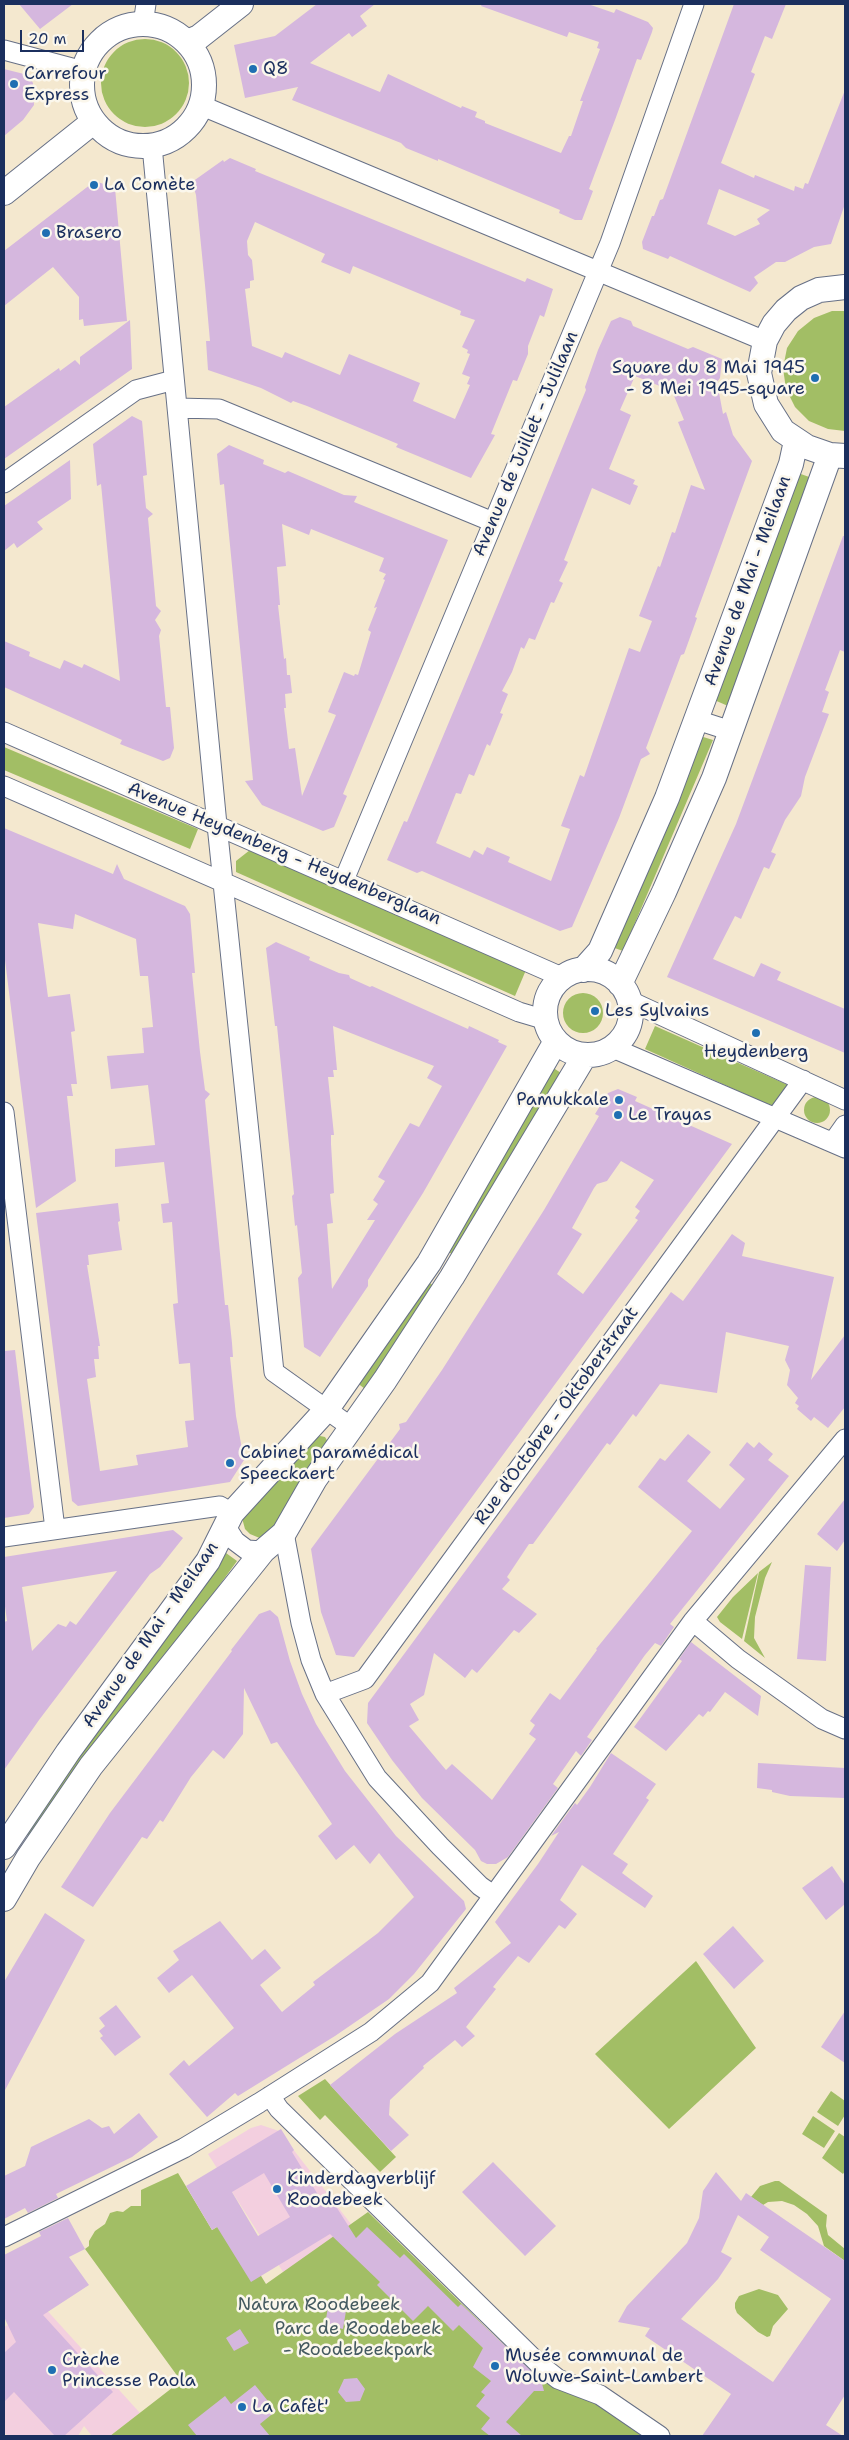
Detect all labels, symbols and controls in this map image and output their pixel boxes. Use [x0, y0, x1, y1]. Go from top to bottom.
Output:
scale bar [22, 20, 86, 52]
text: 20 m [28, 29, 67, 49]
place label: Q8 [263, 58, 289, 80]
place label: Carrefour Express [24, 63, 107, 106]
marker: Q8 [247, 63, 259, 75]
marker: Carrefour Express [8, 78, 20, 90]
place label: La Comète [104, 174, 195, 196]
marker: La Comète [88, 179, 100, 191]
place label: Brasero [56, 222, 122, 244]
marker: Brasero [40, 227, 52, 239]
street label: Avenue de Juillet - Julilaan [469, 328, 583, 560]
place label: Square du 8 Mai 1945 - 8 Mei 1945-square [612, 357, 805, 399]
marker: Square du 8 Mai 1945 - 8 Mei 1945-square [809, 372, 821, 384]
street label: Avenue de Mai - Meilaan [700, 473, 796, 689]
street label: Avenue Heydenberg - Heydenberglaan [124, 778, 444, 930]
place label: Les Sylvains [605, 1000, 709, 1022]
marker: Les Sylvains [589, 1005, 601, 1017]
marker: Heydenberg [750, 1027, 762, 1039]
place label: Heydenberg [704, 1041, 808, 1063]
place label: Pamukkale [516, 1089, 609, 1111]
marker: Pamukkale [613, 1094, 625, 1106]
place label: Le Trayas [628, 1104, 712, 1126]
marker: Le Trayas [612, 1109, 624, 1121]
street label: Rue d'Octobre - Oktoberstraat [471, 1303, 643, 1529]
place label: Cabinet paramédical Speeckaert [240, 1442, 419, 1485]
marker: Cabinet paramédical Speeckaert [224, 1457, 236, 1469]
street label: Avenue de Mai - Meilaan [78, 1538, 224, 1732]
place label: Kinderdagverblijf Roodebeek [287, 2168, 435, 2210]
marker: Kinderdagverblijf Roodebeek [271, 2183, 283, 2195]
park label: Natura Roodebeek [238, 2294, 400, 2316]
park label: Parc de Roodebeek - Roodebeekpark [275, 2318, 441, 2360]
place label: Musée communal de Woluwe-Saint-Lambert [505, 2345, 703, 2388]
place label: Crèche Princesse Paola [62, 2349, 196, 2392]
marker: Musée communal de Woluwe-Saint-Lambert [489, 2360, 501, 2372]
marker: Crèche Princesse Paola [46, 2364, 58, 2376]
place label: La Cafèt' [252, 2396, 329, 2418]
marker: La Cafèt' [236, 2401, 248, 2413]

